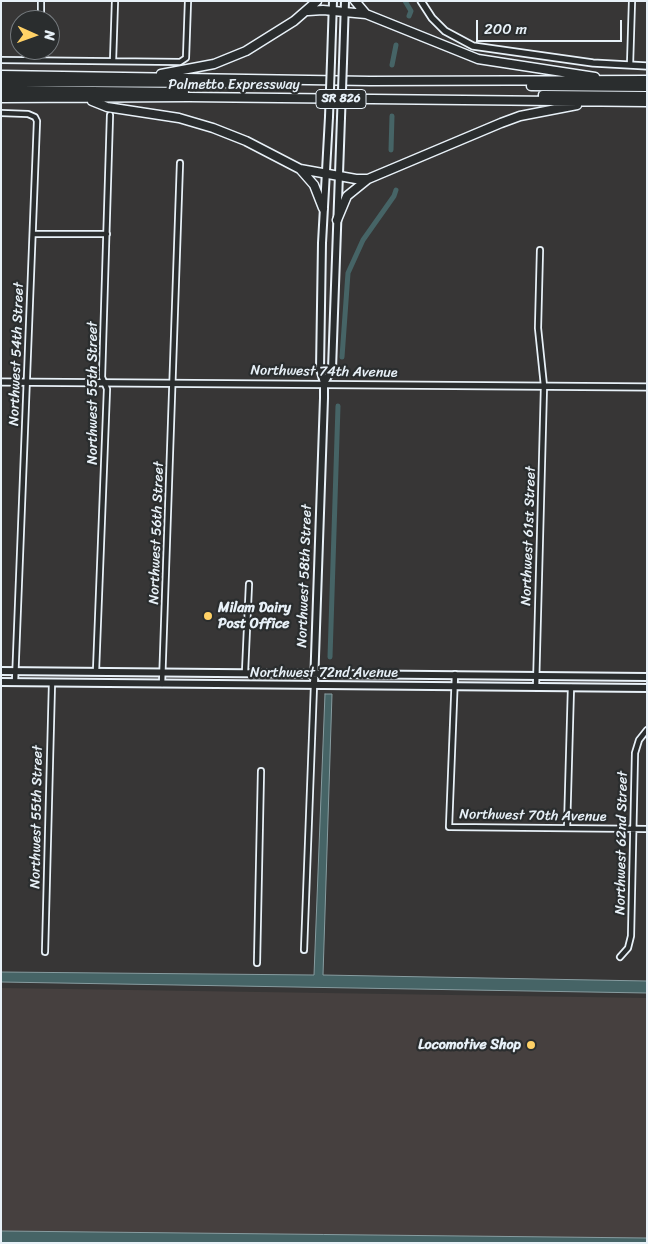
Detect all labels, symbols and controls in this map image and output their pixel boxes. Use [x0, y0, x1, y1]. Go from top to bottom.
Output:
north arrow [10, 10, 60, 60]
scale bar [478, 10, 624, 42]
text: 200 m [484, 16, 527, 42]
text: N [37, 30, 62, 41]
street label: Palmetto Expressway [168, 77, 300, 93]
road number: SR 826 [316, 90, 366, 108]
street label: Northwest 54th Street [6, 282, 28, 426]
street label: Northwest 55th Street [85, 321, 101, 465]
street label: Northwest 74th Avenue [250, 362, 398, 382]
street label: Northwest 56th Street [146, 461, 168, 605]
street label: Northwest 61st Street [518, 466, 540, 606]
street label: Northwest 58th Street [294, 504, 316, 648]
place label: Milam Dairy Post Office [218, 600, 291, 632]
marker: Milam Dairy Post Office [202, 610, 214, 622]
street label: Northwest 72nd Avenue [250, 665, 398, 681]
street label: Northwest 55th Street [27, 745, 47, 889]
street label: Northwest 62nd Street [612, 771, 632, 915]
street label: Northwest 70th Avenue [459, 806, 607, 826]
place label: Locomotive Shop [418, 1037, 521, 1053]
marker: Locomotive Shop [525, 1039, 537, 1051]

